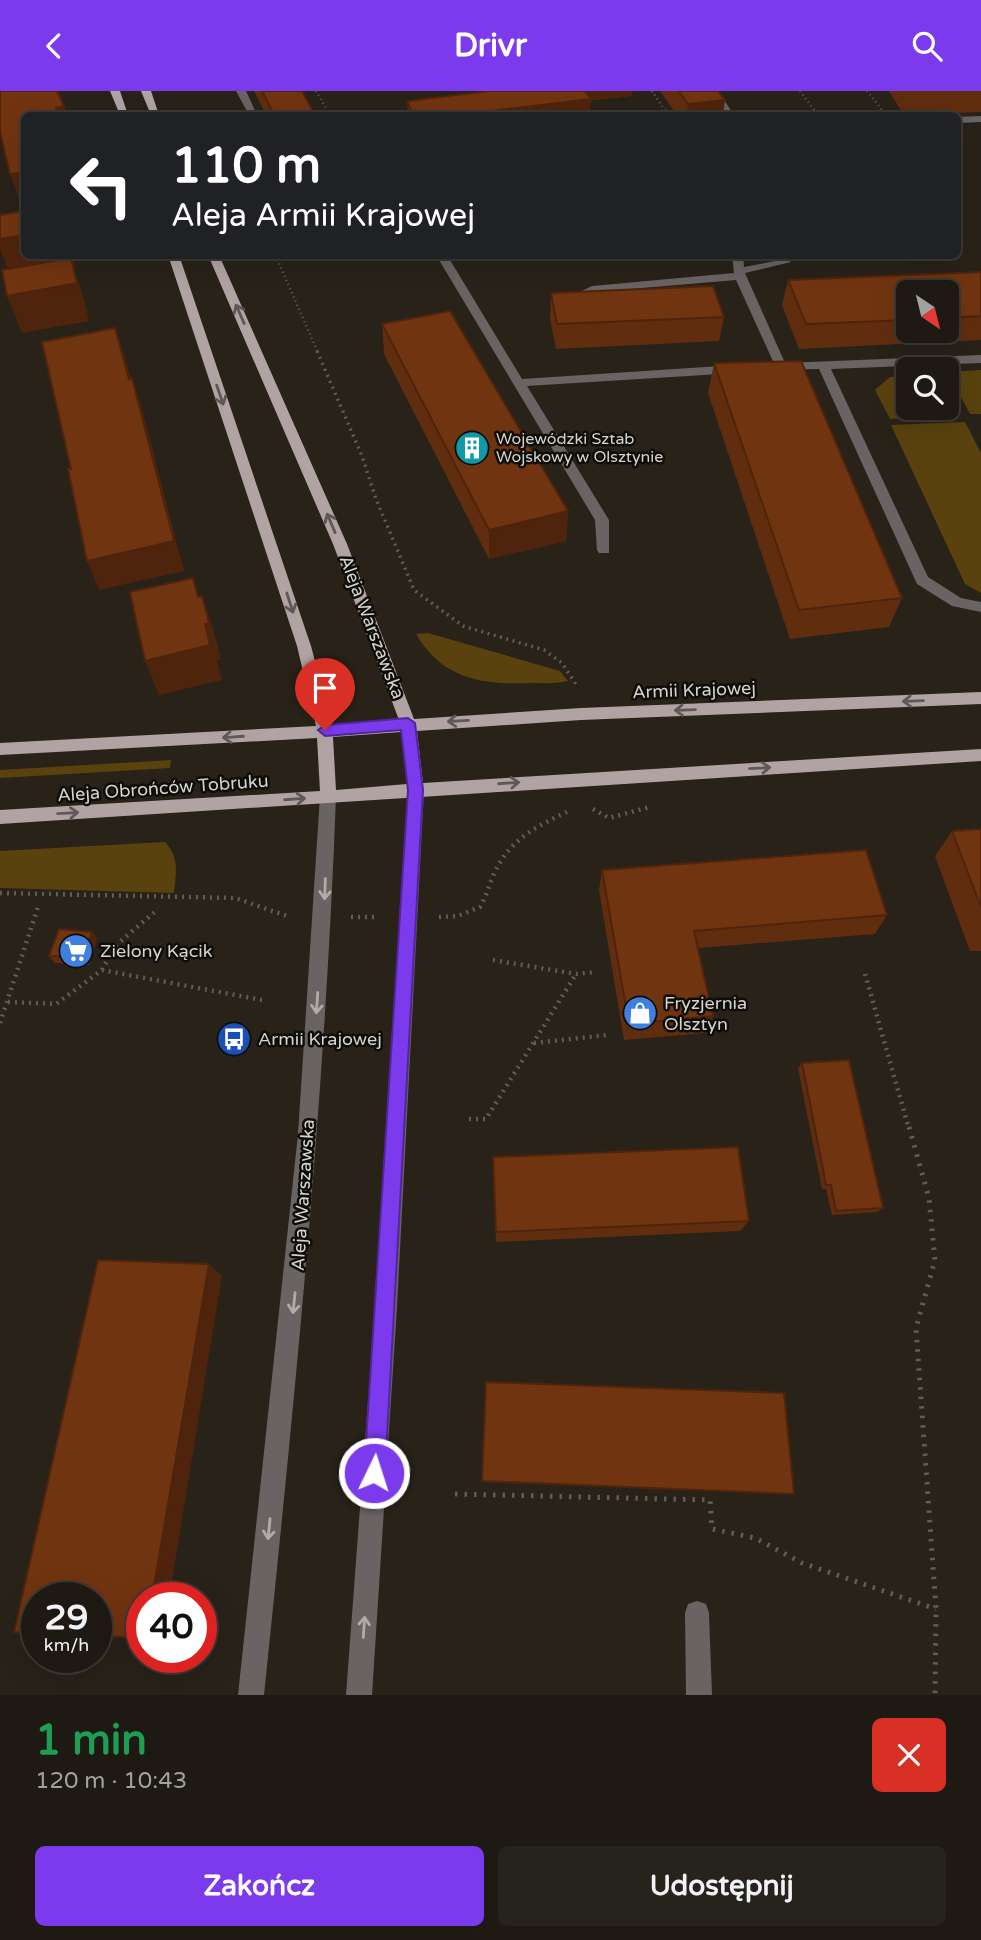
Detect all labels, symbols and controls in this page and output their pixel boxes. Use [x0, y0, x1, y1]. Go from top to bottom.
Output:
icon: back [35, 27, 73, 65]
text: Drivr [454, 27, 527, 65]
icon: search [908, 27, 946, 65]
text: 110 m [171, 137, 321, 196]
icon: left [56, 140, 147, 231]
text: Aleja Armii Krajowej [171, 197, 475, 235]
north arrow [896, 280, 959, 343]
map controls [896, 280, 959, 420]
one-way arrow [233, 304, 246, 325]
button: search [896, 357, 959, 420]
one-way arrow [215, 383, 227, 405]
building icon: Wojewódzki Sztab Wojskowy w Olsztynie [453, 429, 491, 467]
place label: Wojewódzki Sztab Wojskowy w Olsztynie [496, 429, 663, 467]
one-way arrow [324, 512, 337, 534]
street label: Aleja Warszawska [334, 552, 410, 702]
one-way arrow [285, 592, 297, 614]
pin [295, 658, 355, 730]
icon: arrive [306, 669, 344, 707]
street label: Armii Krajowej [632, 677, 756, 703]
one-way arrow [902, 694, 925, 707]
one-way arrow [674, 703, 697, 716]
one-way arrow [447, 714, 470, 727]
one-way arrow [222, 731, 244, 744]
one-way arrow [748, 762, 771, 775]
street label: Aleja Obrońców Tobruku [57, 770, 269, 806]
one-way arrow [497, 776, 519, 789]
one-way arrow [283, 792, 306, 805]
one-way arrow [56, 806, 79, 819]
one-way arrow [318, 877, 331, 900]
supermarket icon: Zielony Kącik [57, 932, 95, 970]
place label: Zielony Kącik [100, 940, 213, 962]
one-way arrow [311, 992, 324, 1015]
place label: Fryzjernia Olsztyn [664, 992, 747, 1035]
shop icon: Fryzjernia Olsztyn [621, 994, 659, 1032]
bus stop icon: Armii Krajowej [215, 1020, 253, 1058]
place label: Armii Krajowej [258, 1028, 382, 1050]
street label: Aleja Warszawska [287, 1118, 319, 1272]
one-way arrow [287, 1292, 300, 1314]
position arrow [337, 1436, 411, 1510]
one-way arrow [262, 1518, 275, 1540]
speed limit sign: 40 [126, 1582, 217, 1673]
text: 29 [45, 1597, 88, 1639]
one-way arrow [357, 1616, 370, 1639]
text: km/h [44, 1634, 89, 1656]
text: 1 min [35, 1715, 147, 1766]
button: close [872, 1718, 946, 1792]
text: 120 m · 10:43 [35, 1767, 187, 1795]
button: Zakończ [35, 1846, 484, 1926]
button: Udostępnij [498, 1846, 946, 1926]

